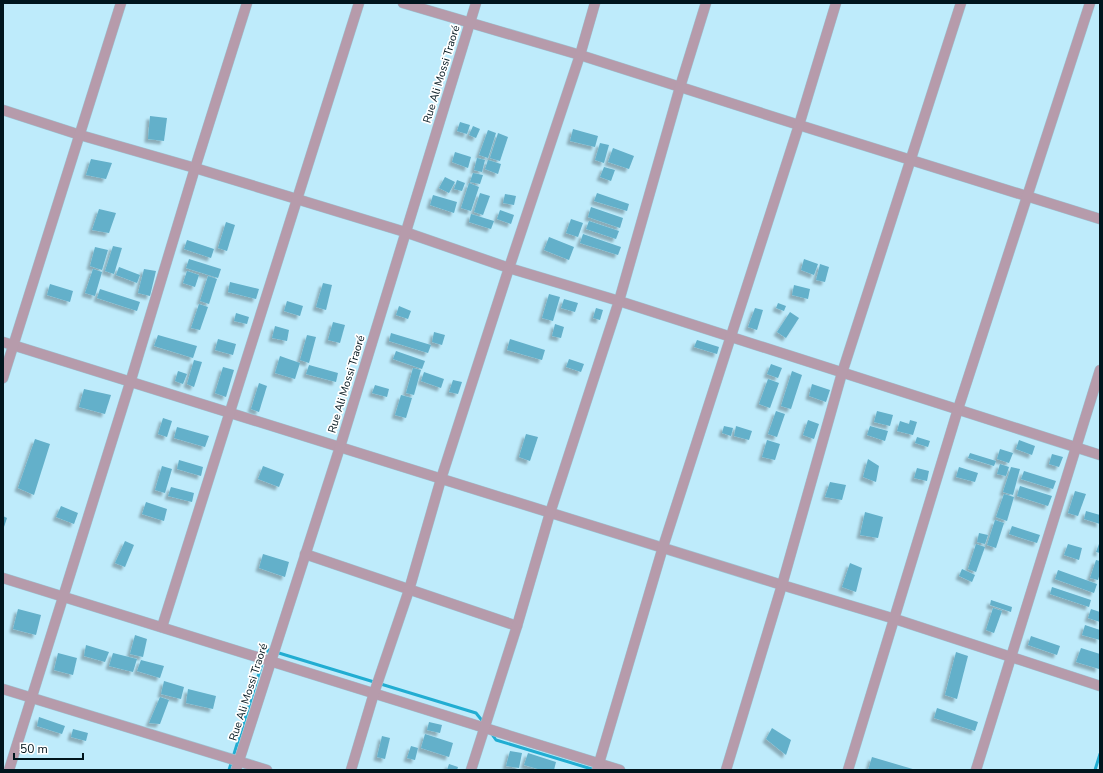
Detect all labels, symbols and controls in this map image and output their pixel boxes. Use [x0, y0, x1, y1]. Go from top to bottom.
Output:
street label: Rue Ali Mossi Traoré [419, 23, 464, 125]
street label: Rue Ali Mossi Traoré [324, 333, 369, 435]
street label: Rue Ali Mossi Traoré [226, 641, 271, 743]
scale bar [14, 735, 83, 761]
text: 50 m [20, 741, 48, 757]

